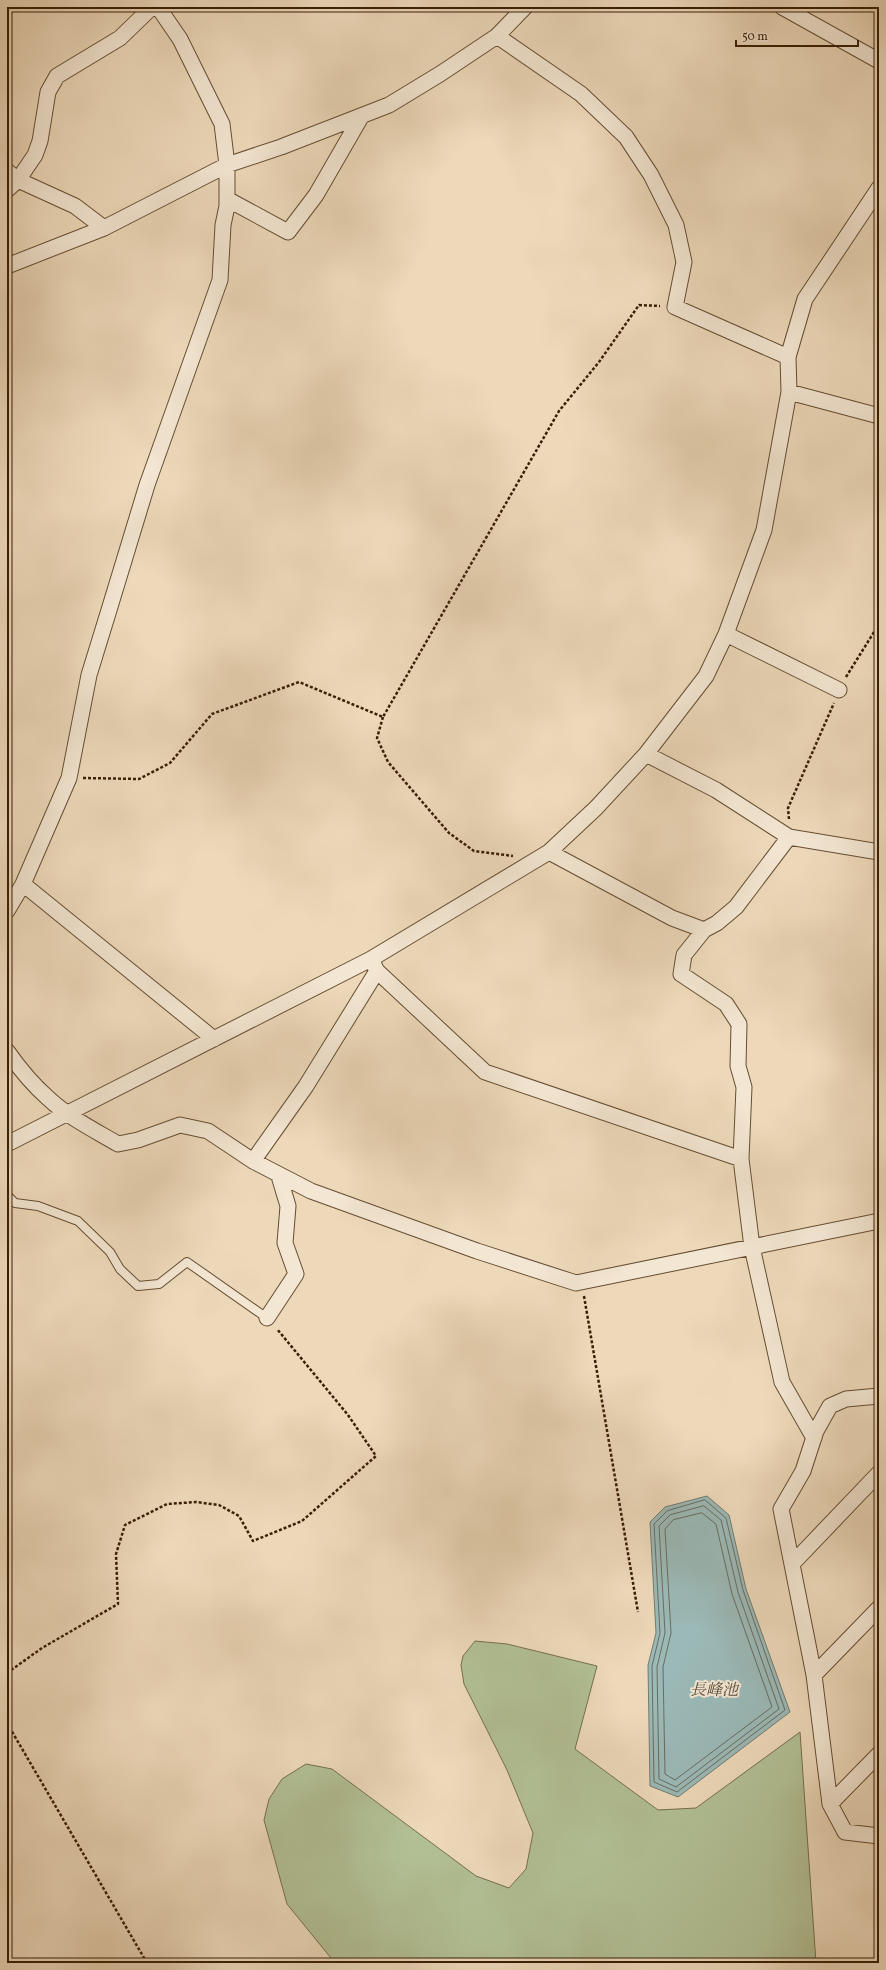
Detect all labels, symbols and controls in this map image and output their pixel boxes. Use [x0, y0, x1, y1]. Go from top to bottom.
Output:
scale bar [736, 22, 858, 48]
text: 50 m [742, 29, 768, 45]
water label: 長峰池 [690, 1680, 740, 1702]

